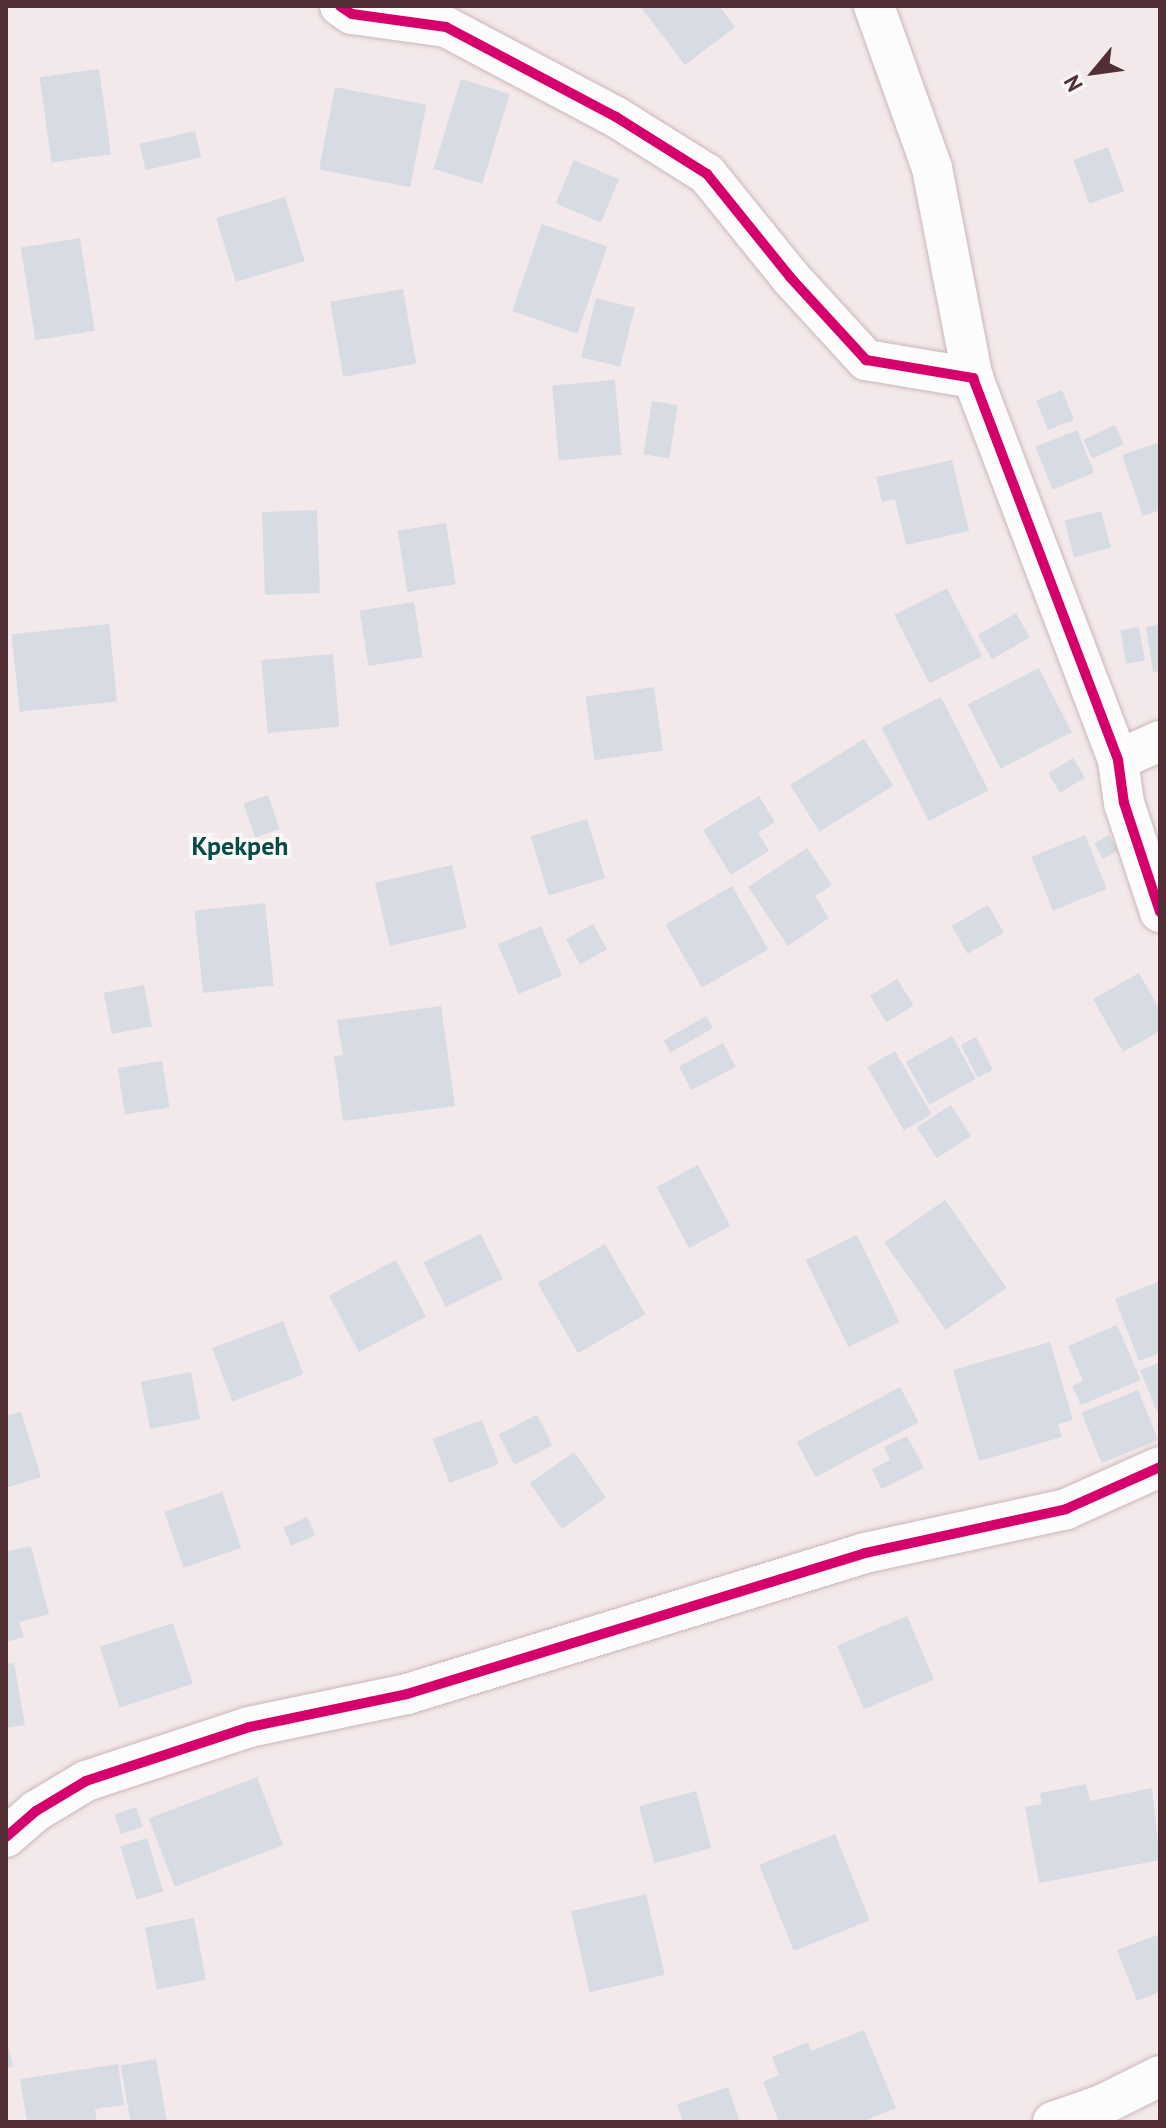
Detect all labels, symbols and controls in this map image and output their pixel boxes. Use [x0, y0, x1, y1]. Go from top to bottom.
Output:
north arrow [1054, 32, 1134, 112]
text: N [1057, 71, 1089, 97]
district label: Kpekpeh [191, 830, 289, 862]

